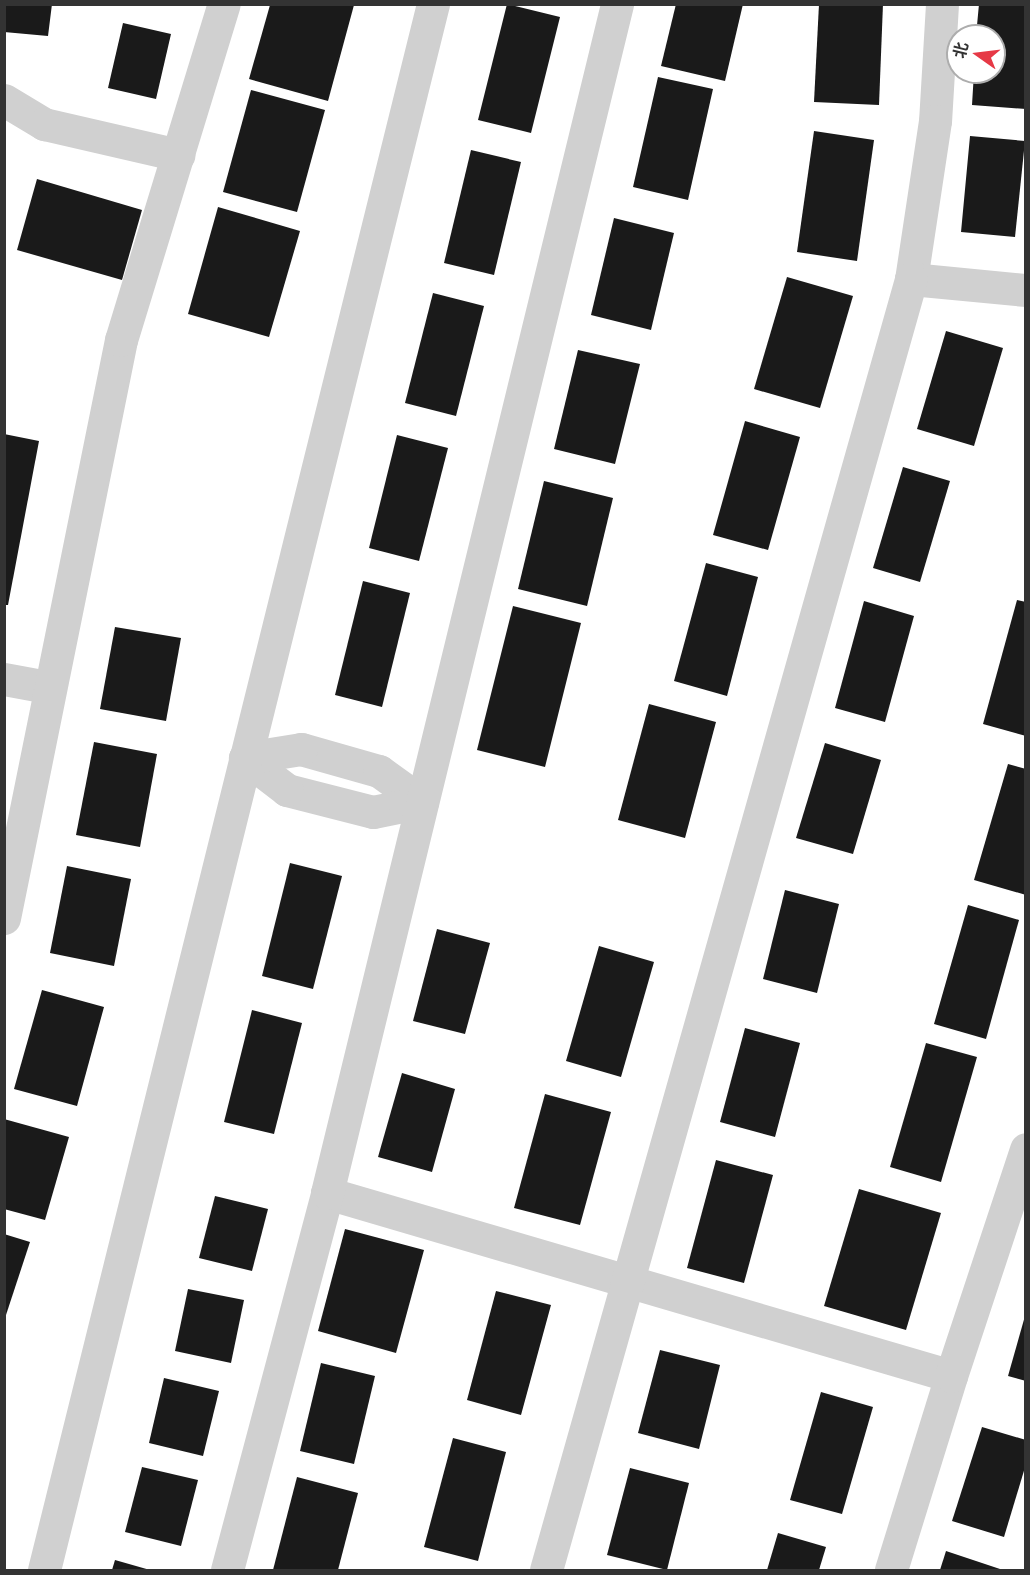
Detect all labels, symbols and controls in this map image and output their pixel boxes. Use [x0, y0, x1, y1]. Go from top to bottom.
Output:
north arrow [946, 24, 1006, 84]
text: 北 [949, 40, 971, 60]

